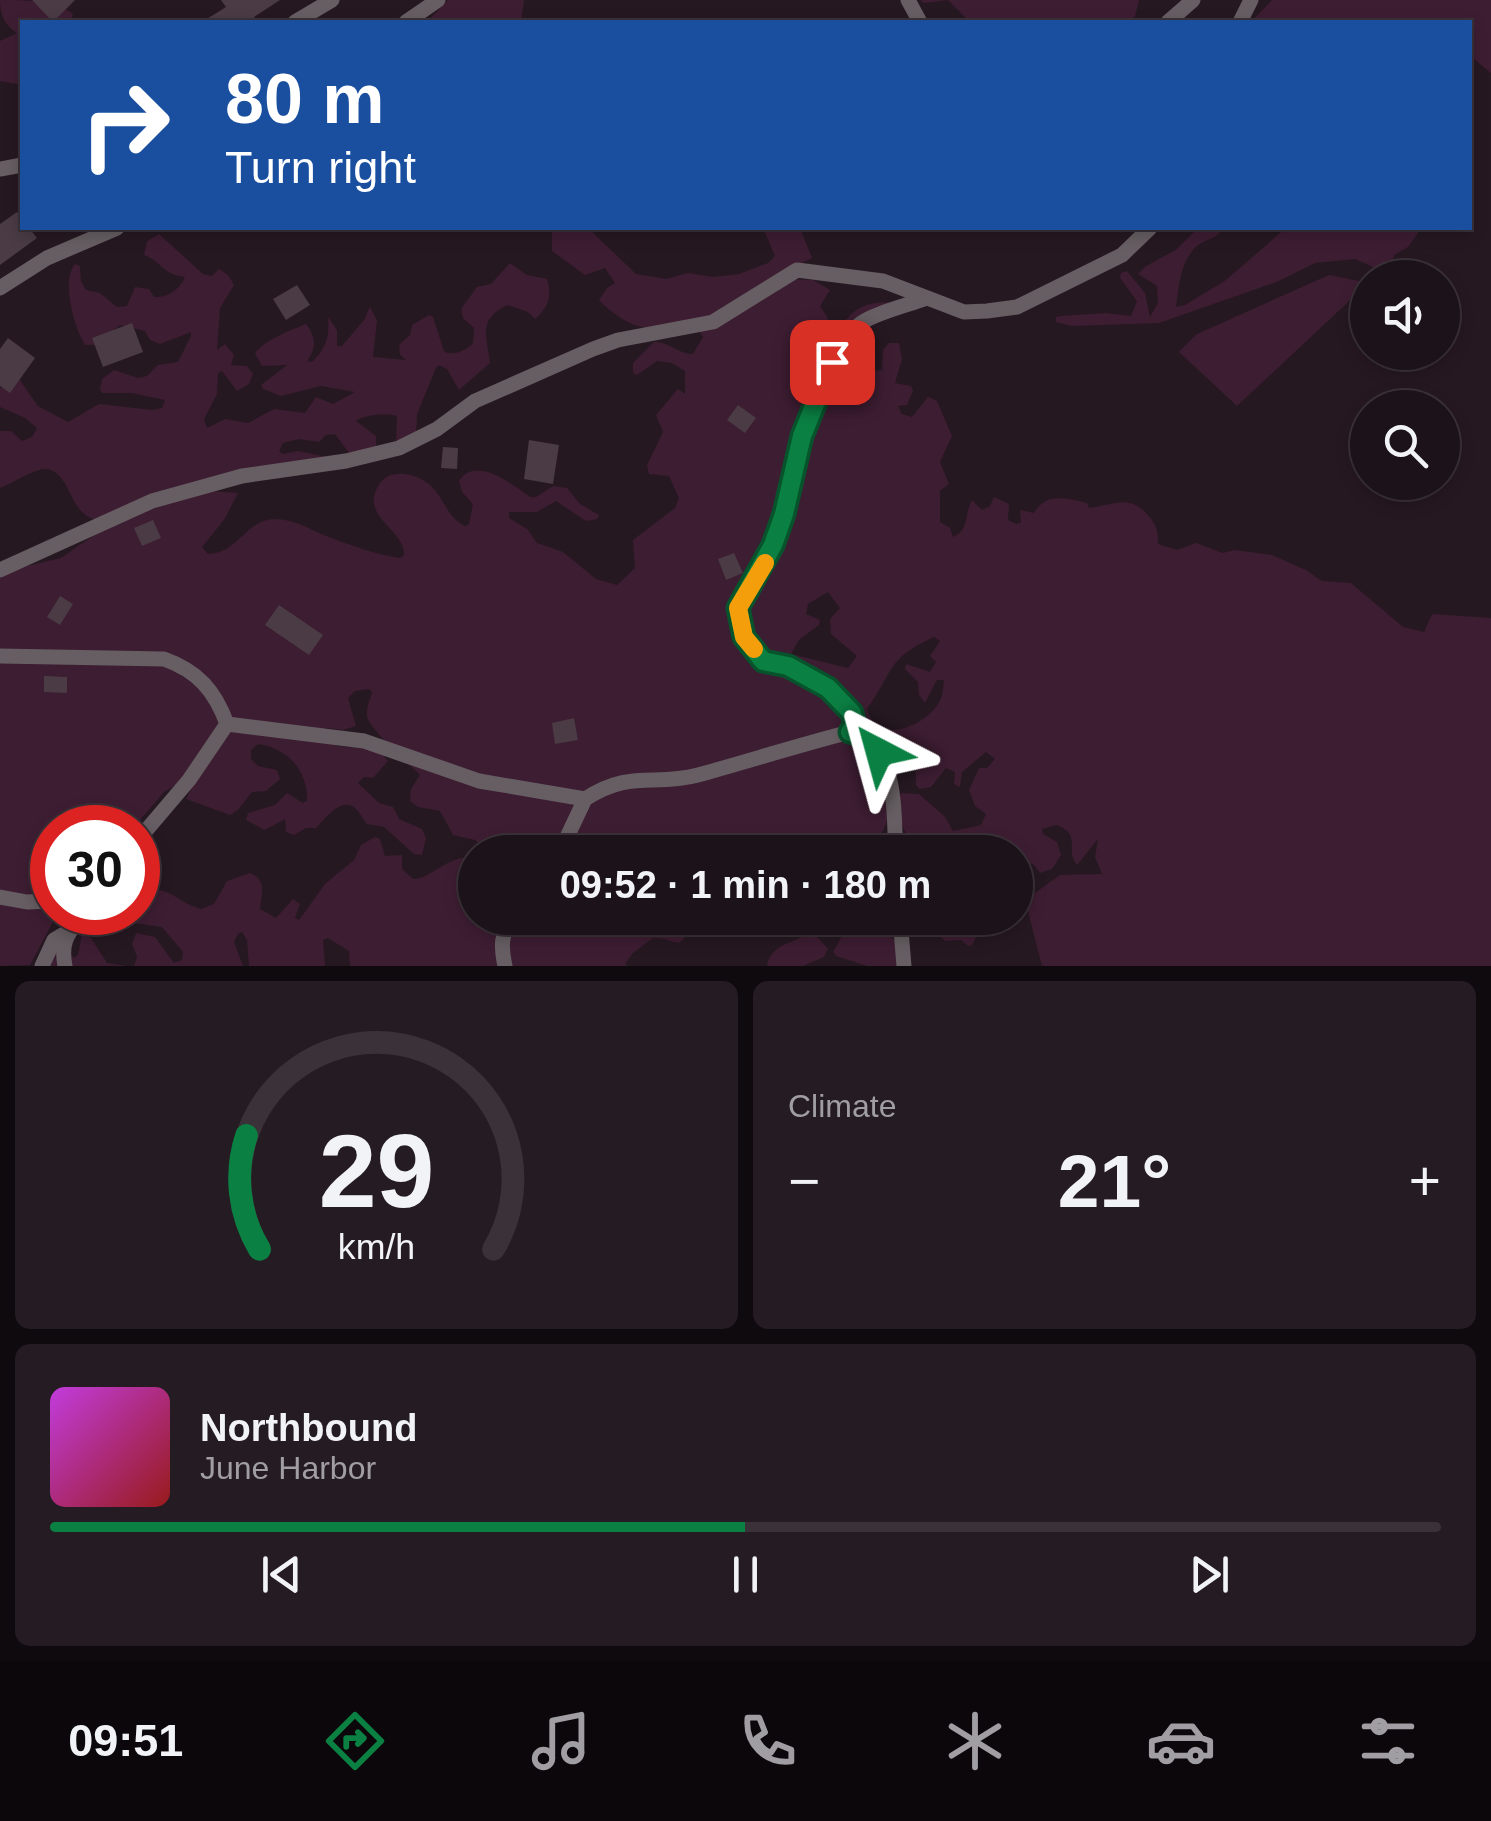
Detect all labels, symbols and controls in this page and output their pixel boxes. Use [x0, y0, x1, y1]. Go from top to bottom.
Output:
icon: right [60, 60, 190, 190]
text: 80 m [225, 60, 385, 138]
text: Turn right [225, 142, 416, 193]
map controls [1350, 260, 1460, 500]
button: sound [1350, 260, 1460, 370]
pin [790, 320, 875, 405]
icon: arrive [805, 335, 860, 390]
button: search [1350, 390, 1460, 500]
position arrow [827, 700, 931, 804]
speed limit sign: 30 [30, 805, 160, 935]
text: 09:52 · 1 min · 180 m [560, 864, 931, 906]
text: Climate [788, 1088, 896, 1124]
text: 29 [319, 1113, 434, 1229]
text: 21° [1058, 1139, 1171, 1223]
text: − [788, 1150, 820, 1212]
text: + [1409, 1150, 1441, 1212]
text: km/h [338, 1227, 415, 1267]
text: Northbound [200, 1407, 417, 1449]
text: June Harbor [200, 1450, 376, 1486]
icon: previous [254, 1547, 309, 1602]
icon: pause [718, 1547, 773, 1602]
icon: next [1182, 1547, 1237, 1602]
icon: directions [320, 1706, 390, 1776]
icon: music [526, 1706, 596, 1776]
icon: phone [733, 1706, 803, 1776]
icon: climate [940, 1706, 1010, 1776]
icon: car [1146, 1706, 1216, 1776]
icon: filters [1353, 1706, 1423, 1776]
text: 09:51 [68, 1715, 183, 1766]

